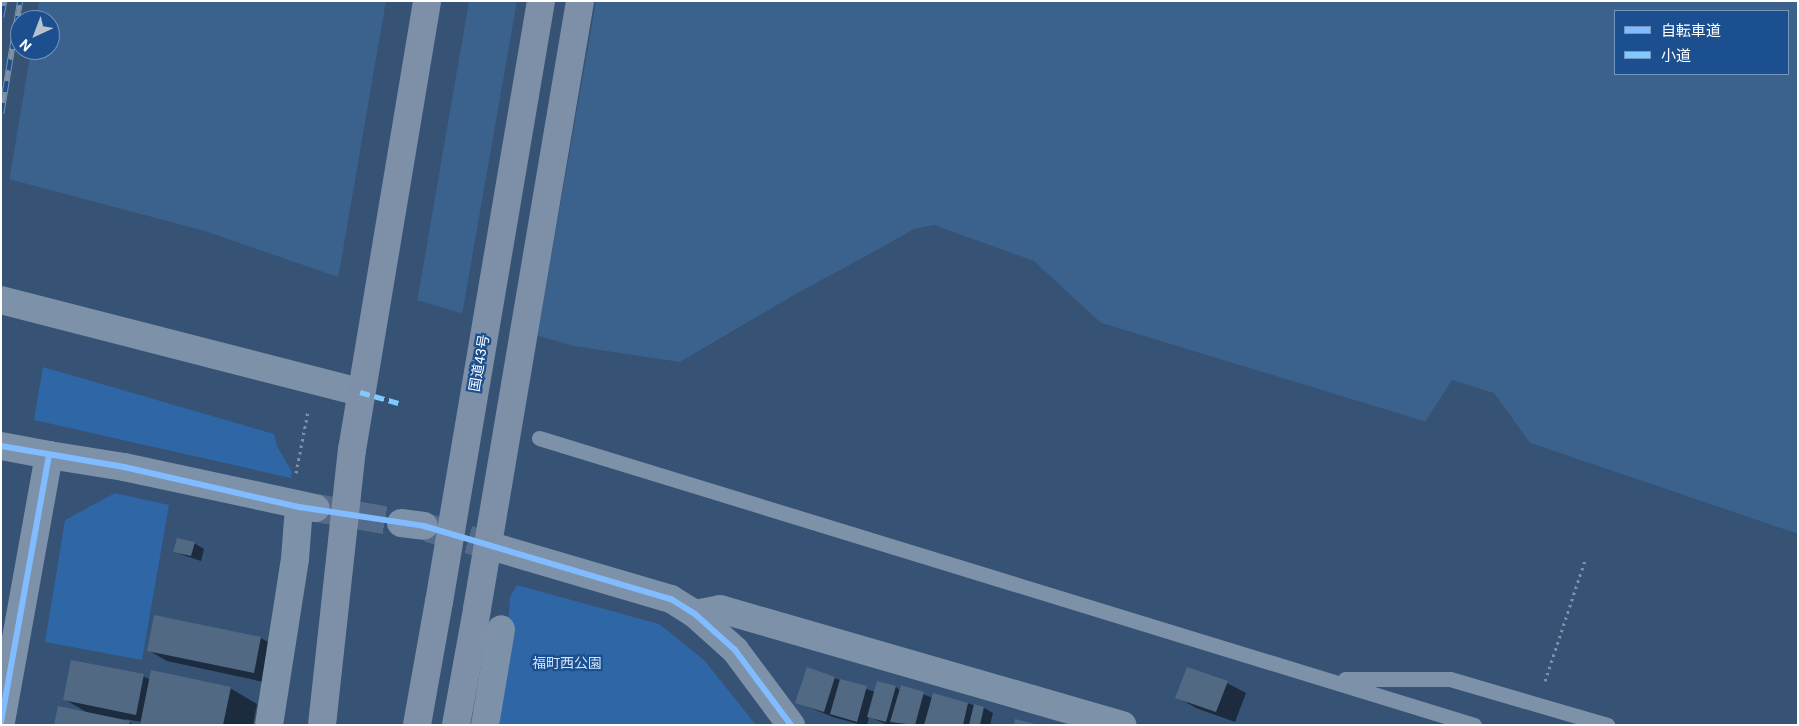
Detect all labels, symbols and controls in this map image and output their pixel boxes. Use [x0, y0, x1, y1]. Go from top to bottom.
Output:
north arrow [10, 10, 60, 60]
legend [1614, 10, 1789, 75]
text: 自転車道 [1661, 22, 1721, 40]
text: N [16, 36, 35, 54]
text: 小道 [1661, 47, 1691, 65]
street label: 国道43号 [466, 333, 492, 393]
park label: 福町西公園 [532, 655, 602, 671]

